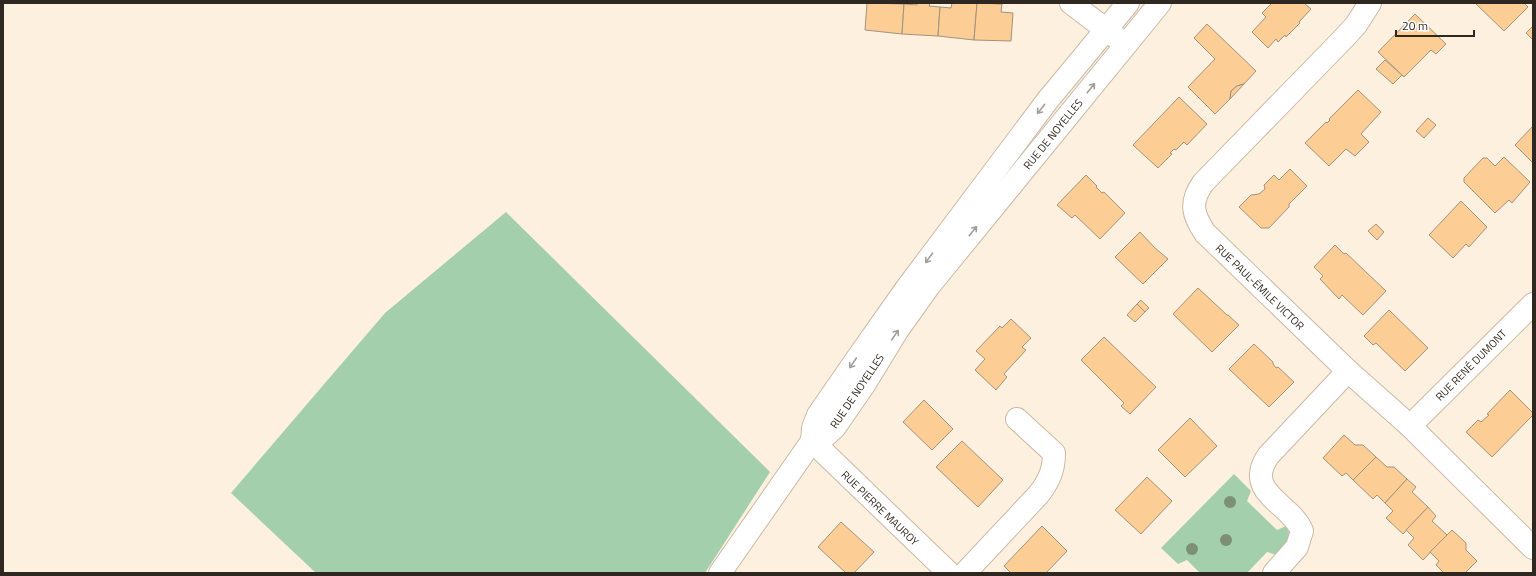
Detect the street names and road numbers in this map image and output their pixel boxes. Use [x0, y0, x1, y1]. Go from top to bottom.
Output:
street label: RUE DE NOYELLES [1019, 95, 1087, 173]
street label: RUE PAUL-ÉMILE VICTOR [1212, 240, 1308, 334]
street label: RUE RENÉ DUMONT [1432, 326, 1510, 404]
street label: RUE DE NOYELLES [826, 350, 888, 431]
street label: RUE PIERRE MAUROY [838, 467, 922, 549]

